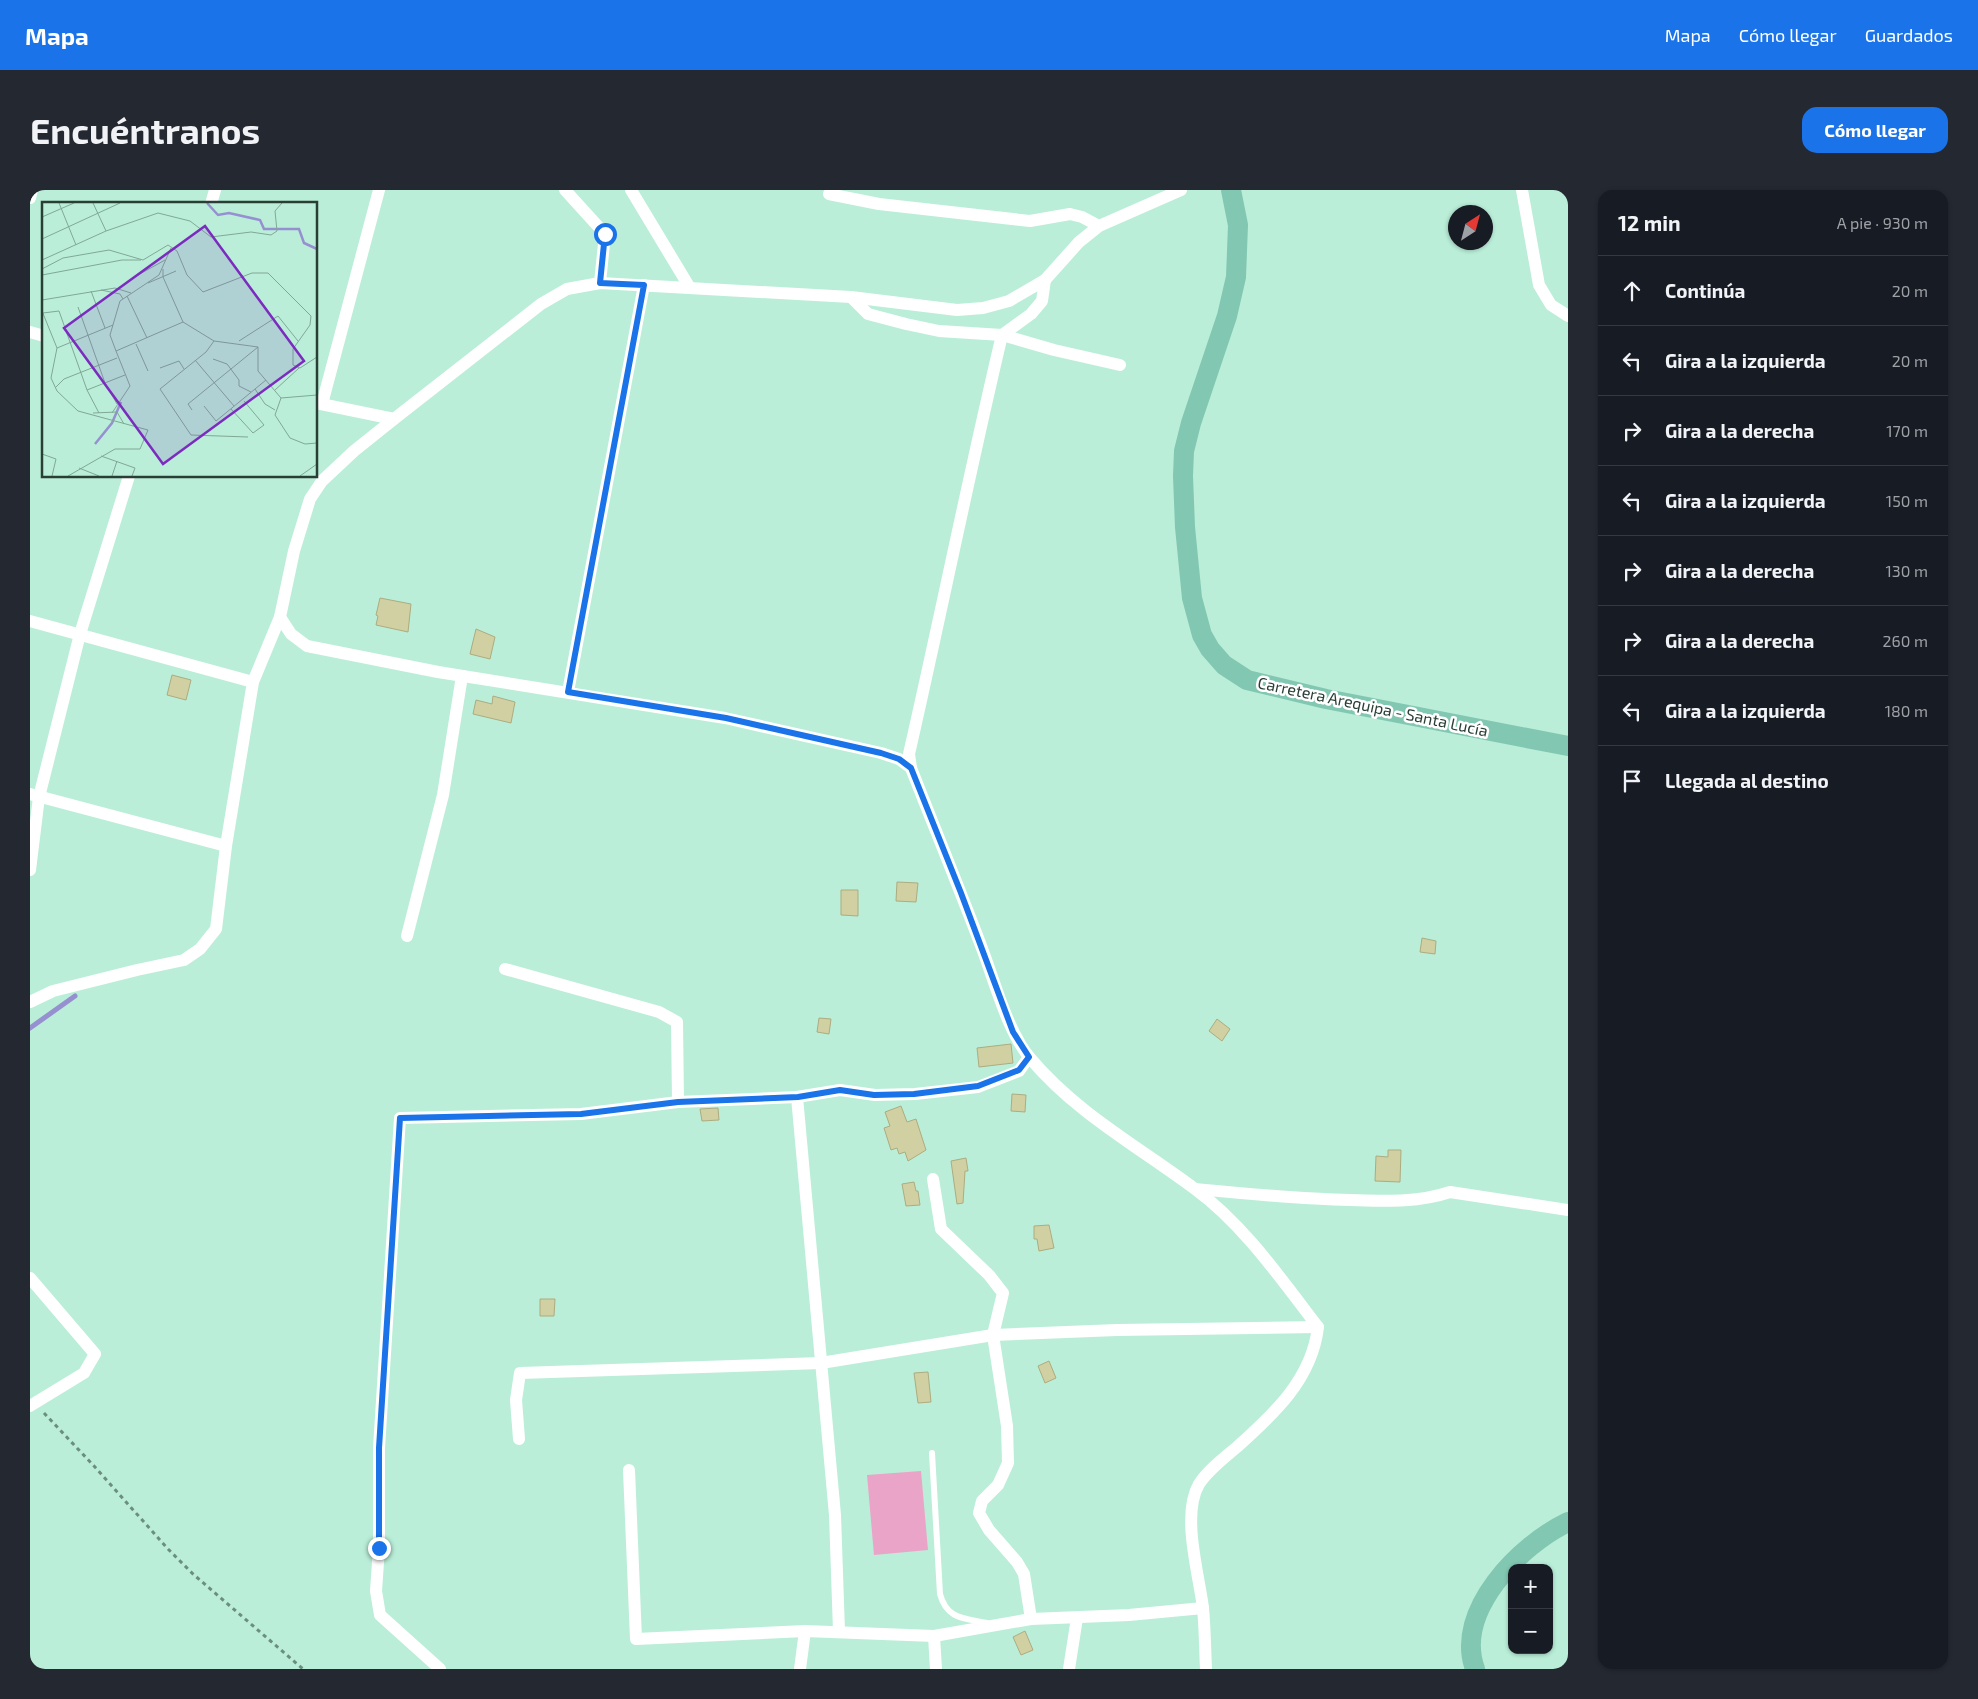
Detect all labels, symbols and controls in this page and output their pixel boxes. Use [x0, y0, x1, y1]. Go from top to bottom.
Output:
text: Mapa [25, 21, 89, 50]
text: Mapa [1665, 24, 1711, 46]
text: Cómo llegar [1739, 24, 1837, 46]
text: Guardados [1865, 24, 1953, 46]
button: Cómo llegar [1802, 107, 1948, 153]
text: Encuéntranos [30, 109, 260, 151]
inset map [42, 202, 318, 478]
north arrow [1448, 205, 1493, 250]
text: 12 min [1618, 210, 1681, 235]
text: A pie · 930 m [1837, 213, 1928, 232]
route start [594, 223, 617, 246]
icon: ahead [1618, 277, 1646, 305]
text: Continúa [1665, 279, 1745, 302]
text: 20 m [1892, 281, 1928, 300]
icon: left [1618, 347, 1646, 375]
text: Gira a la izquierda [1665, 349, 1826, 372]
text: 20 m [1892, 351, 1928, 370]
icon: right [1618, 417, 1646, 445]
text: Gira a la derecha [1665, 419, 1814, 442]
text: 170 m [1886, 421, 1928, 440]
icon: left [1618, 487, 1646, 515]
text: Gira a la izquierda [1665, 489, 1826, 512]
text: 150 m [1886, 491, 1928, 510]
icon: right [1618, 557, 1646, 585]
text: Gira a la derecha [1665, 559, 1814, 582]
text: 130 m [1886, 561, 1928, 580]
icon: right [1618, 627, 1646, 655]
text: Gira a la derecha [1665, 629, 1814, 652]
text: 260 m [1883, 631, 1928, 650]
street label: Carretera Arequipa - Santa Lucía [1256, 672, 1490, 740]
icon: left [1618, 697, 1646, 725]
text: Gira a la izquierda [1665, 699, 1826, 722]
text: 180 m [1885, 701, 1928, 720]
icon: arrive [1618, 767, 1646, 795]
text: Llegada al destino [1665, 769, 1829, 792]
route end [368, 1537, 391, 1560]
map controls [1508, 1564, 1553, 1654]
button: + [1508, 1564, 1553, 1609]
button: − [1508, 1609, 1553, 1654]

